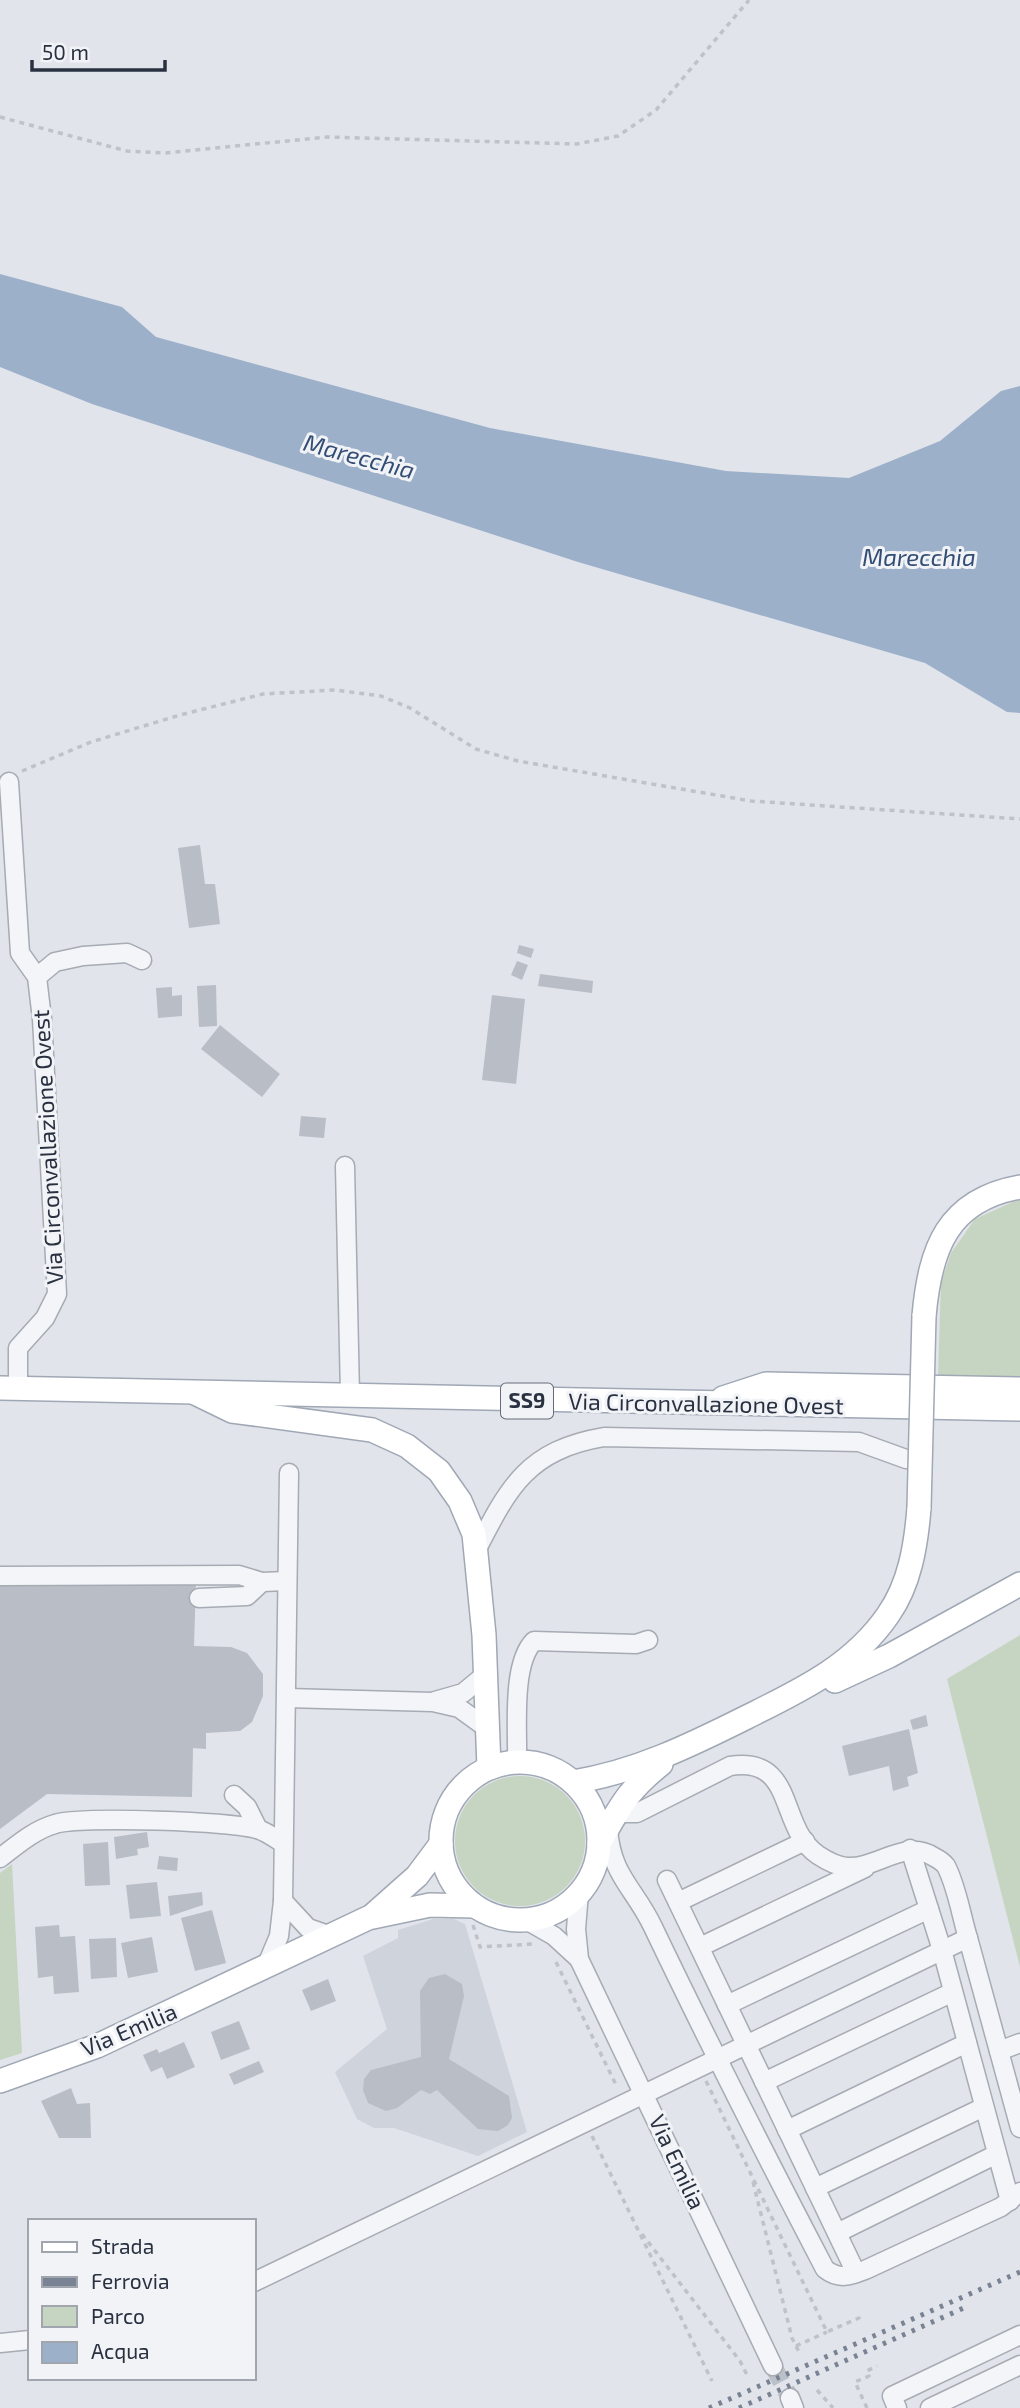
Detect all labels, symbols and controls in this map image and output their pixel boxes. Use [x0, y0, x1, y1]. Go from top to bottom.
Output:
scale bar [32, 28, 164, 72]
text: 50 m [42, 39, 89, 64]
water label: Marecchia [301, 427, 418, 484]
water label: Marecchia [862, 542, 976, 571]
street label: Via Circonvallazione Ovest [26, 1009, 68, 1285]
road number: SS9 [501, 1384, 553, 1418]
street label: Via Circonvallazione Ovest [568, 1387, 844, 1419]
street label: Via Emilia [76, 1996, 181, 2062]
street label: Via Emilia [644, 2110, 712, 2213]
legend [28, 2219, 256, 2380]
text: Strada [91, 2233, 154, 2258]
text: Ferrovia [91, 2268, 170, 2293]
text: Parco [91, 2303, 145, 2328]
text: Acqua [91, 2338, 150, 2363]

